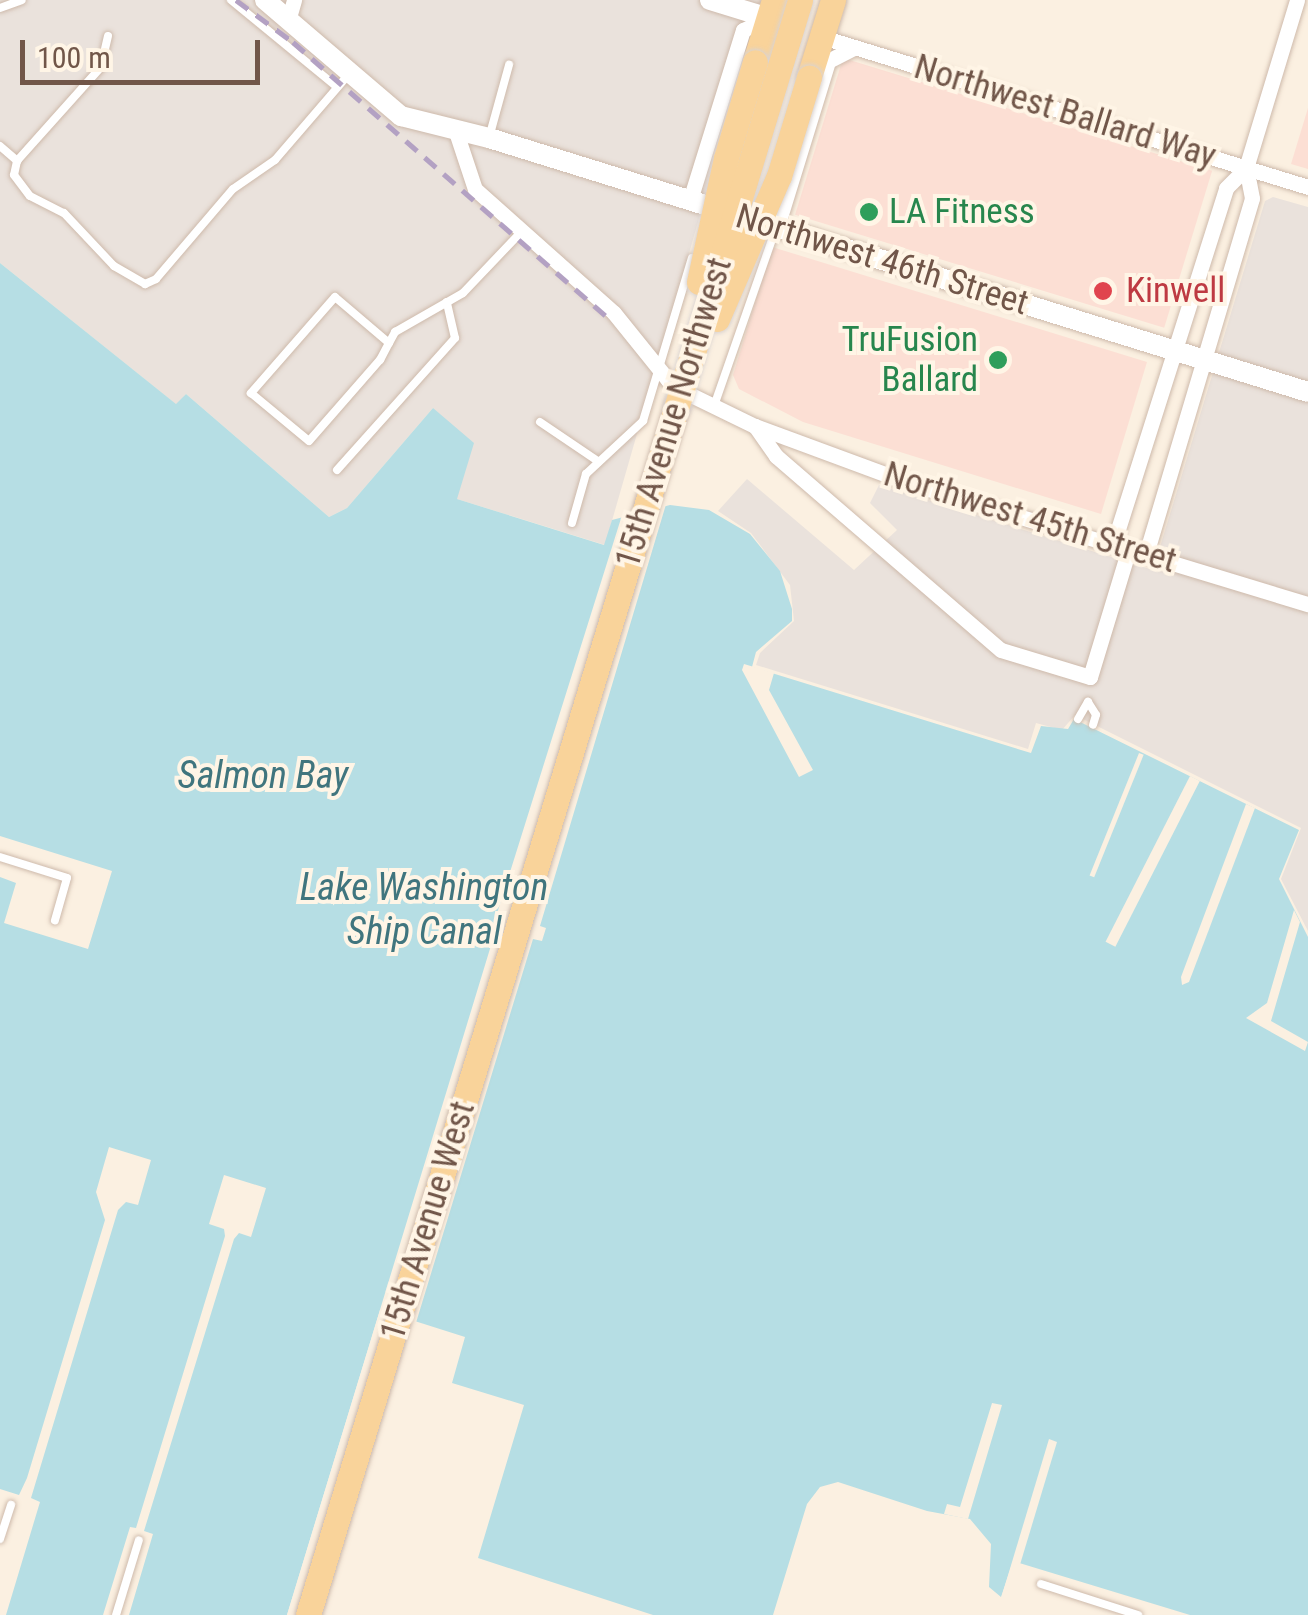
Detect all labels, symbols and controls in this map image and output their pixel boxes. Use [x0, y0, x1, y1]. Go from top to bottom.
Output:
scale bar [25, 20, 265, 82]
text: 100 m [37, 40, 111, 75]
street label: Northwest Ballard Way [909, 46, 1221, 178]
place label: LA Fitness [889, 191, 1035, 233]
street label: Northwest 46th Street [731, 196, 1033, 324]
marker: LA Fitness [858, 201, 880, 223]
street label: 15th Avenue Northwest [607, 253, 741, 573]
place label: Kinwell [1126, 270, 1225, 312]
marker: Kinwell [1090, 278, 1116, 304]
place label: TruFusion Ballard [842, 319, 978, 401]
marker: TruFusion Ballard [987, 349, 1009, 371]
street label: Northwest 45th Street [879, 454, 1181, 582]
water label: Salmon Bay [178, 753, 348, 799]
water label: Lake Washington Ship Canal [300, 865, 548, 954]
street label: 15th Avenue West [372, 1097, 484, 1345]

